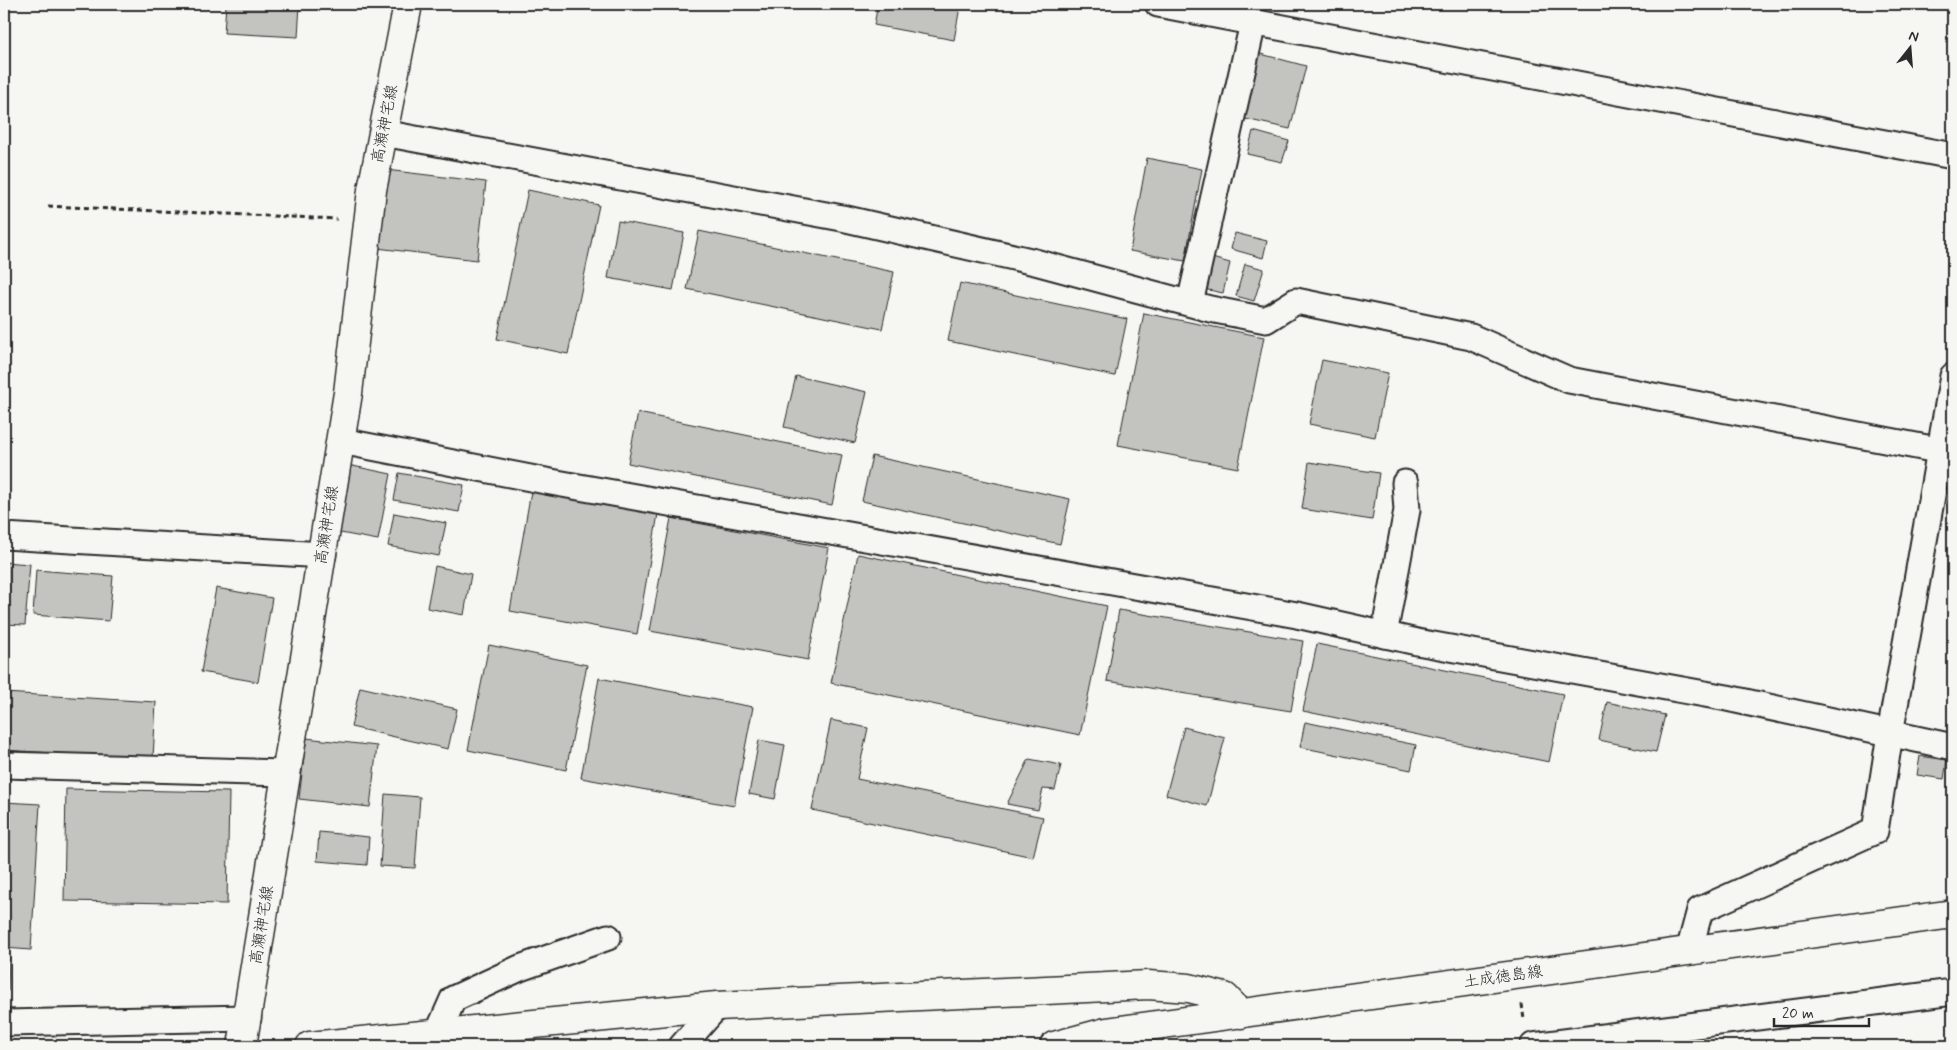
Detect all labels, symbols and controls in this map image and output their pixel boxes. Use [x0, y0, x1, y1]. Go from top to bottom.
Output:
north arrow [1884, 22, 1934, 72]
text: N [1906, 27, 1921, 46]
street label: 高瀬神宅線 [367, 83, 403, 165]
street label: 高瀬神宅線 [310, 484, 344, 566]
street label: 高瀬神宅線 [245, 884, 279, 966]
street label: 土成徳島線 [1462, 961, 1544, 993]
scale bar [1774, 995, 1870, 1027]
text: 20 m [1782, 1004, 1814, 1024]

